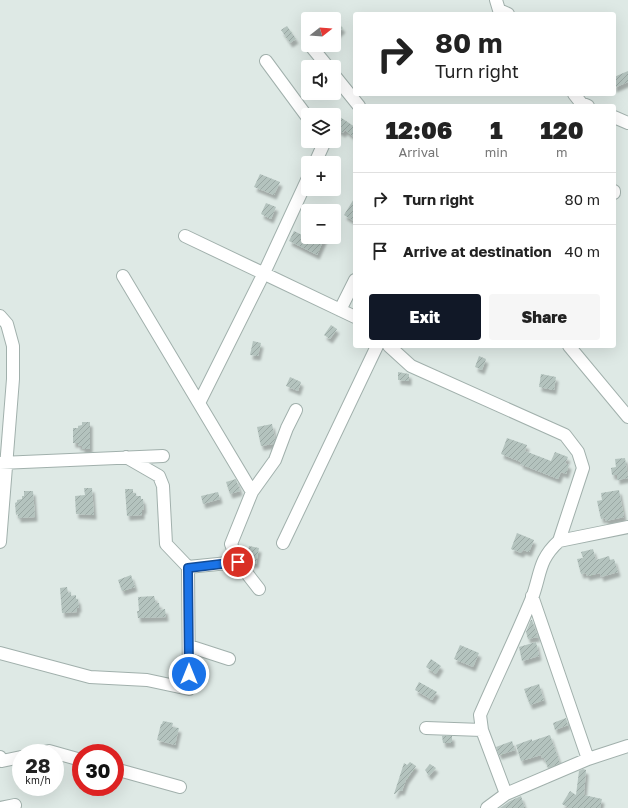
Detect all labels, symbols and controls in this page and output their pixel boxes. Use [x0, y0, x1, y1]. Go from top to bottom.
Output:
north arrow [301, 12, 341, 52]
map controls [301, 12, 341, 244]
text: 80 m [435, 26, 503, 59]
icon: right [369, 28, 421, 80]
button: sound [301, 60, 341, 100]
text: Turn right [435, 60, 519, 82]
button: layers [301, 108, 341, 148]
text: 12:06 [385, 115, 452, 144]
text: 1 [490, 115, 503, 144]
text: 120 [540, 115, 584, 144]
text: Arrival [399, 144, 439, 160]
text: min [485, 144, 508, 160]
text: m [556, 144, 568, 160]
button: + [301, 156, 341, 196]
icon: right [369, 188, 391, 210]
text: Turn right [403, 190, 474, 208]
text: 80 m [565, 190, 600, 208]
button: − [301, 204, 341, 244]
icon: arrive [369, 240, 391, 262]
text: Arrive at destination [403, 242, 552, 260]
text: 40 m [565, 242, 600, 260]
button: Exit [369, 294, 481, 340]
button: Share [489, 294, 600, 340]
pin [221, 545, 255, 579]
icon: arrive [227, 551, 249, 573]
position arrow [168, 653, 210, 695]
speed limit sign: 30 [72, 744, 124, 796]
text: 28 [25, 753, 50, 777]
text: km/h [25, 774, 51, 786]

